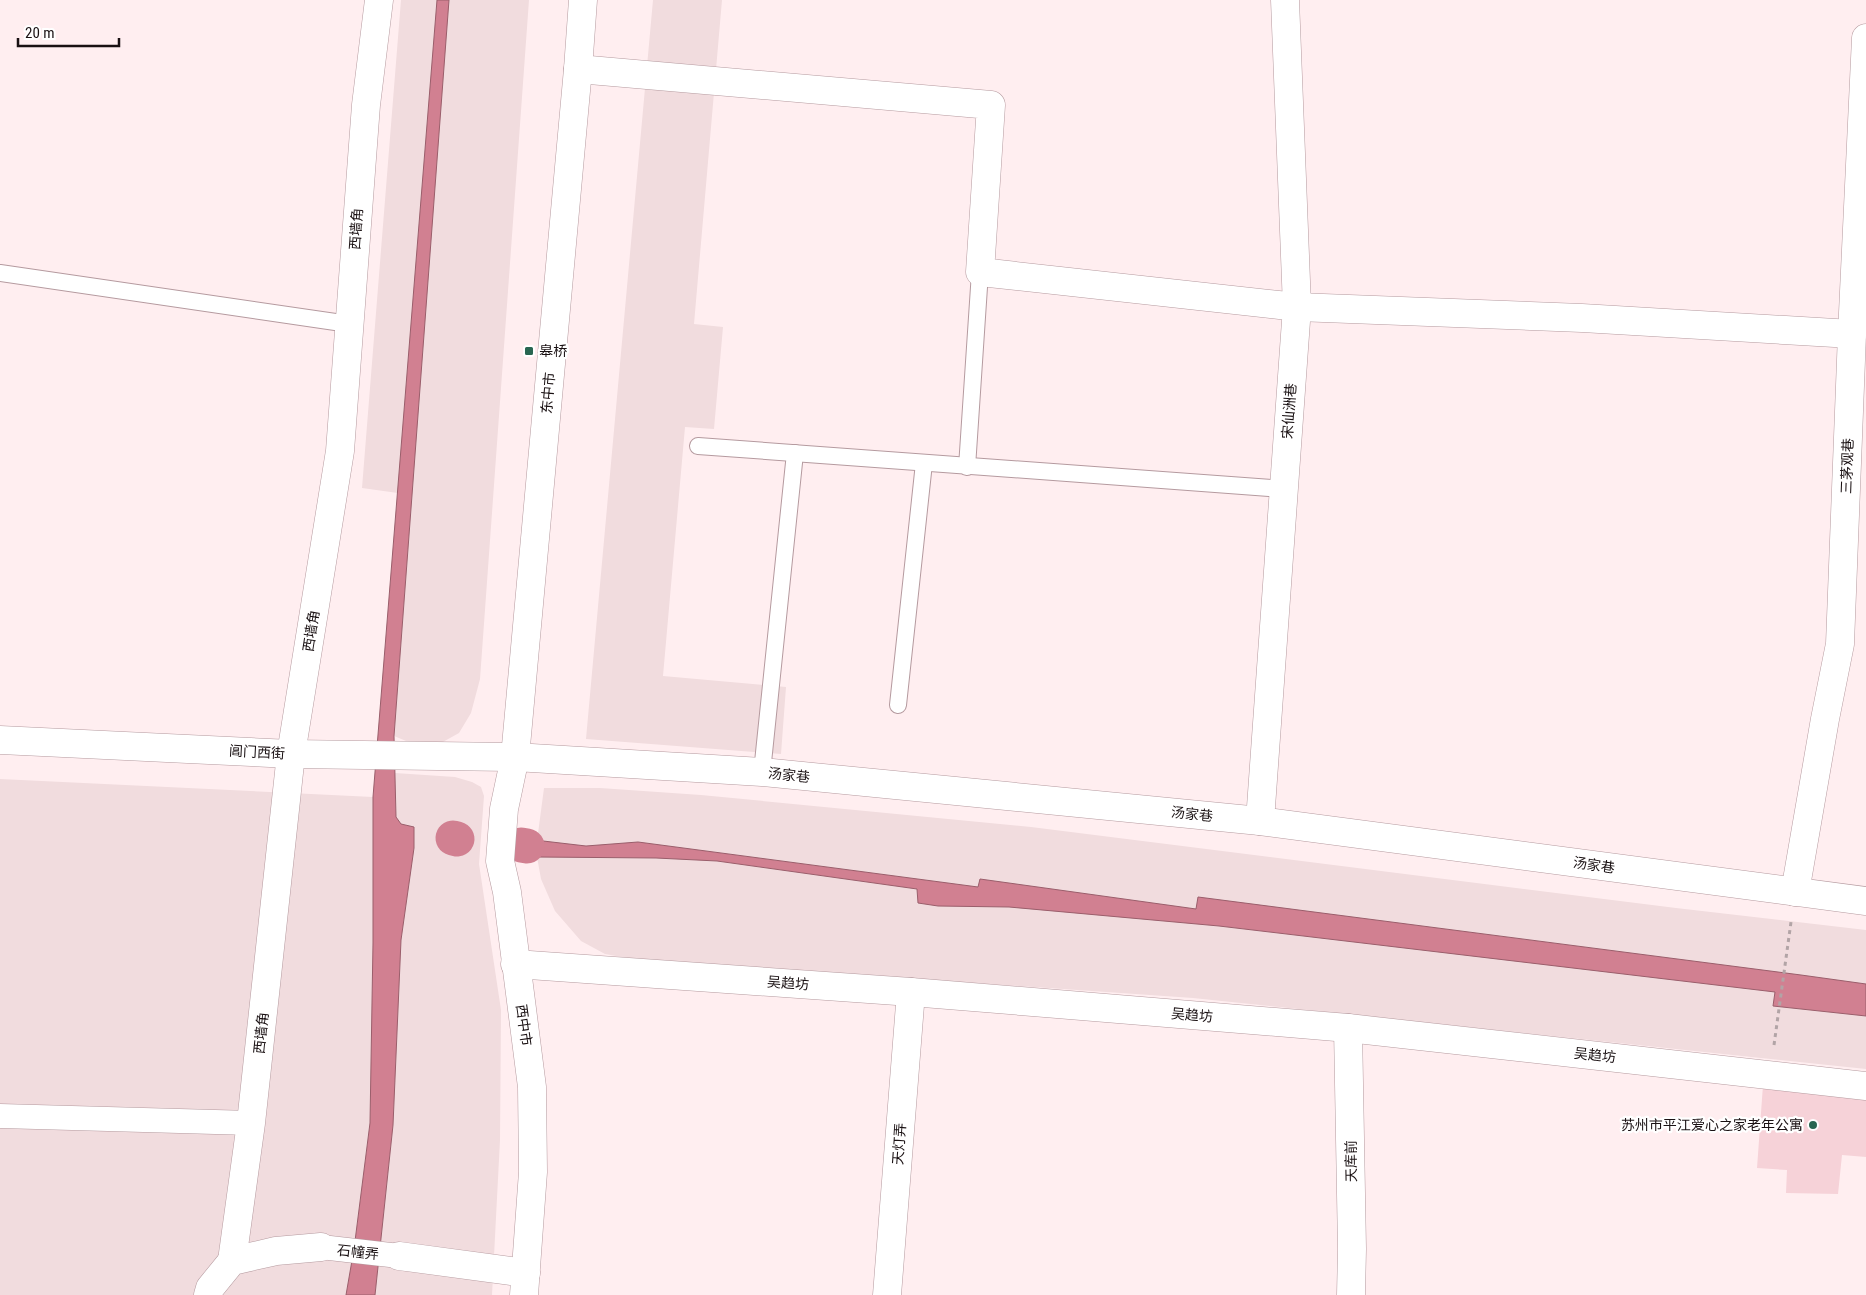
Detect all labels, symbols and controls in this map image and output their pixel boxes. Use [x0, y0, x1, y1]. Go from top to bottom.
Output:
scale bar [18, 15, 119, 47]
text: 20 m [25, 24, 55, 42]
street label: 西墙角 [347, 207, 365, 251]
place label: 皋桥 [539, 343, 567, 359]
marker: 皋桥 [523, 345, 535, 357]
street label: 东中市 [538, 371, 558, 415]
street label: 宋仙洲巷 [1279, 383, 1299, 439]
street label: 三茅观巷 [1838, 438, 1856, 494]
street label: 西墙角 [300, 609, 322, 653]
street label: 阊门西街 [229, 743, 285, 761]
street label: 汤家巷 [767, 765, 811, 785]
street label: 汤家巷 [1170, 804, 1214, 824]
street label: 汤家巷 [1572, 854, 1616, 876]
street label: 吴趋坊 [766, 974, 810, 992]
street label: 西中市 [513, 1003, 535, 1047]
street label: 吴趋坊 [1170, 1005, 1214, 1025]
street label: 西墙角 [251, 1011, 271, 1055]
street label: 吴趋坊 [1573, 1045, 1617, 1065]
place label: 苏州市平江爱心之家老年公寓 [1621, 1117, 1803, 1133]
marker: 苏州市平江爱心之家老年公寓 [1807, 1119, 1819, 1131]
street label: 天灯弄 [890, 1122, 908, 1166]
street label: 天库前 [1343, 1140, 1359, 1182]
street label: 石幢弄 [336, 1242, 380, 1262]

